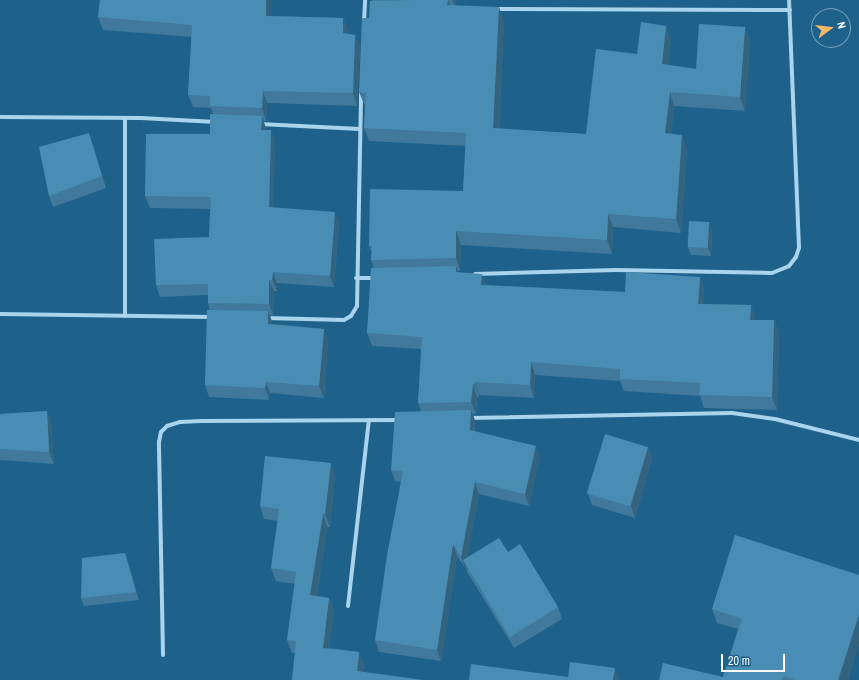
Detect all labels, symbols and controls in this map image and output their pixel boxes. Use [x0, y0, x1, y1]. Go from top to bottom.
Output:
north arrow [811, 8, 851, 48]
text: N [834, 20, 849, 30]
scale bar [723, 646, 787, 672]
text: 20 m [728, 653, 750, 669]

